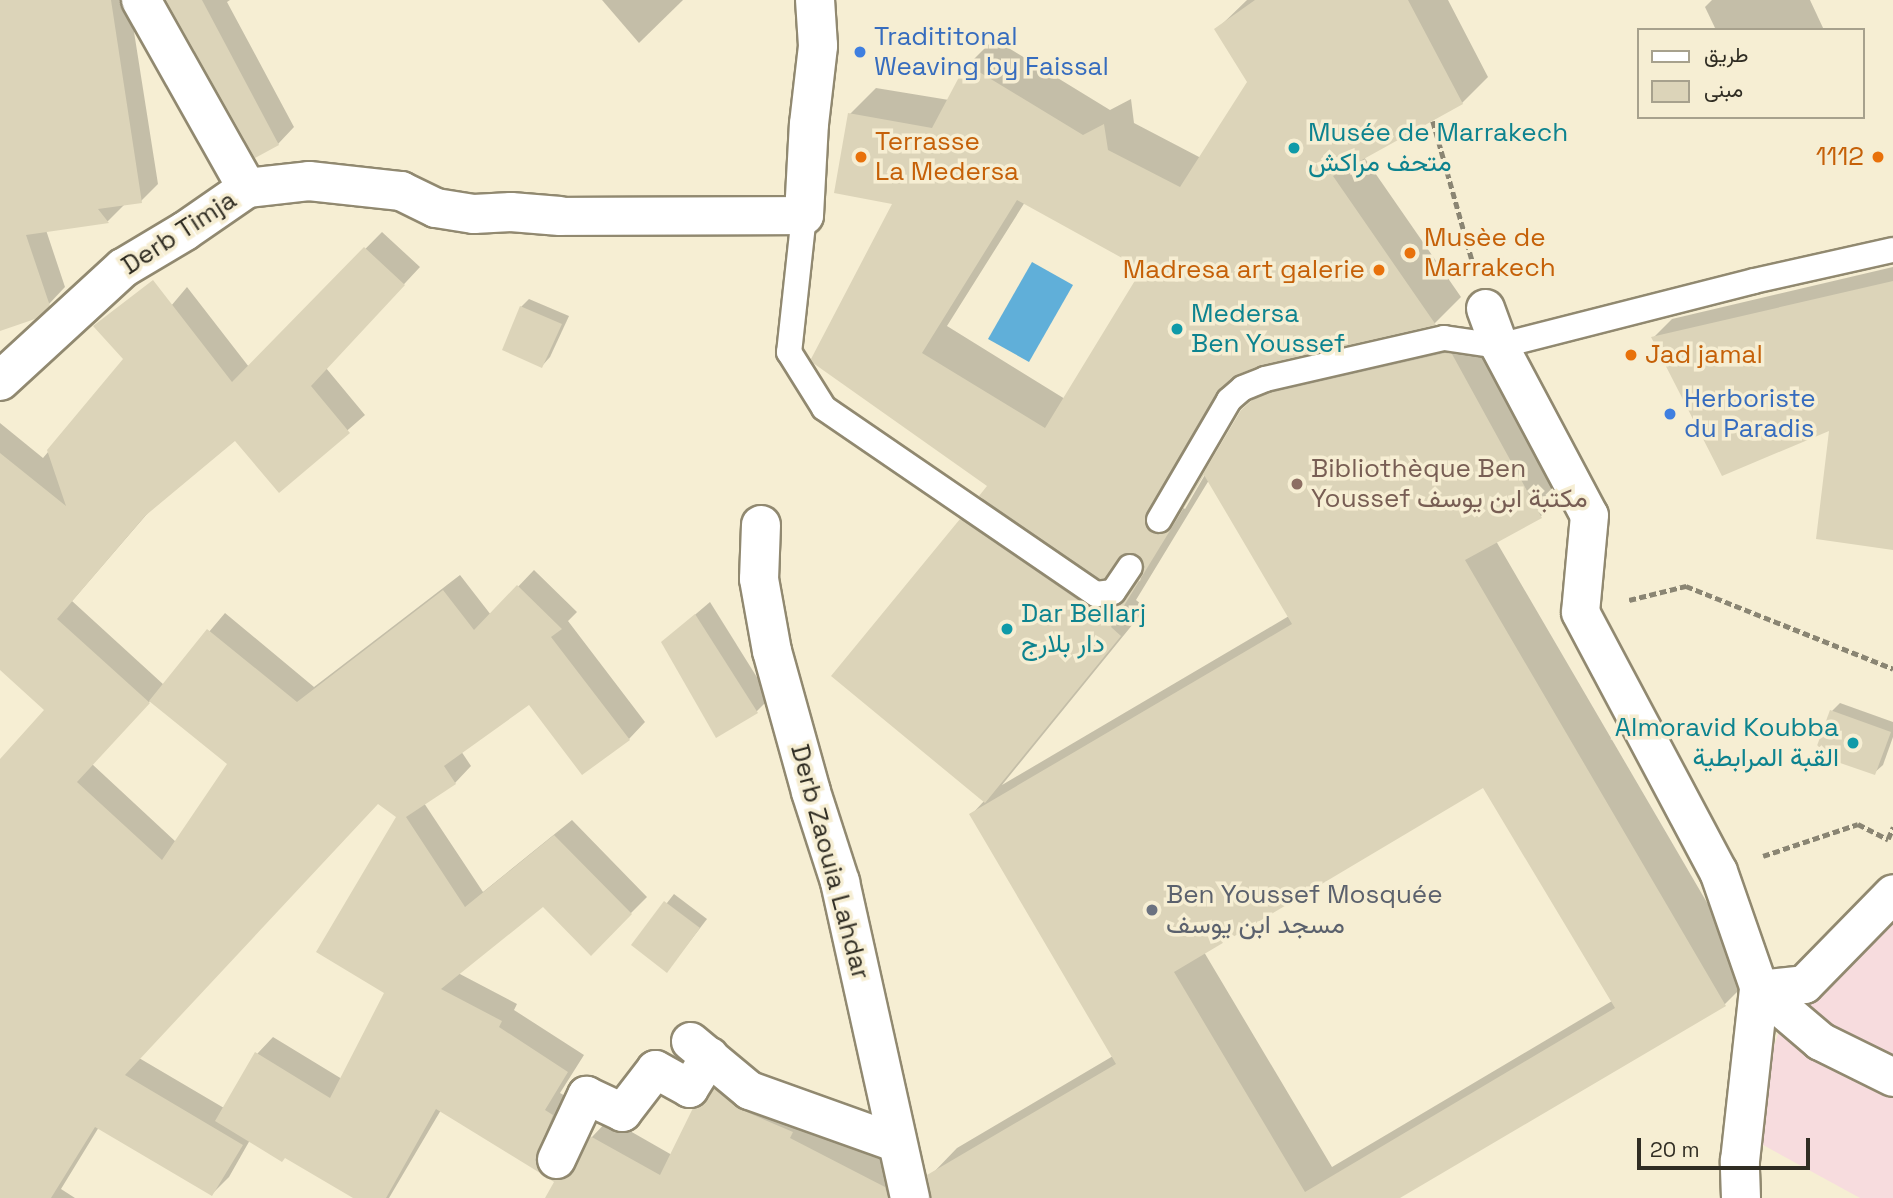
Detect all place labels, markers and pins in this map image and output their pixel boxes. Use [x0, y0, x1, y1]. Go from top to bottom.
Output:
place label: Tradititonal Weaving by Faissal [874, 21, 1109, 82]
marker: Tradititonal Weaving by Faissal [852, 44, 868, 60]
place label: Musée de Marrakech متحف مراكش [1308, 117, 1568, 178]
place label: Terrasse La Medersa [875, 126, 1019, 188]
marker: Musée de Marrakech متحف مراكش [1286, 140, 1302, 156]
place label: 1112 [1816, 141, 1864, 173]
marker: Terrasse La Medersa [853, 149, 869, 165]
marker: 1112 [1870, 149, 1886, 165]
place label: Musèe de Marrakech [1424, 222, 1556, 284]
marker: Musèe de Marrakech [1402, 245, 1418, 261]
place label: Madresa art galerie [1123, 254, 1365, 286]
marker: Madresa art galerie [1371, 262, 1387, 278]
place label: Medersa Ben Youssef [1191, 298, 1346, 360]
marker: Medersa Ben Youssef [1169, 321, 1185, 337]
place label: Jad jamal [1645, 339, 1763, 371]
marker: Jad jamal [1623, 347, 1639, 363]
place label: Herboriste du Paradis [1684, 383, 1816, 444]
marker: Herboriste du Paradis [1662, 406, 1678, 422]
place label: Bibliothèque Ben Youssef مكتبة ابن يوسف [1311, 453, 1588, 514]
marker: Bibliothèque Ben Youssef مكتبة ابن يوسف [1289, 476, 1305, 492]
place label: Dar Bellarj دار بلارج [1021, 598, 1146, 660]
marker: Dar Bellarj دار بلارج [999, 621, 1015, 637]
place label: Almoravid Koubba القبة المرابطية [1615, 712, 1839, 774]
marker: Almoravid Koubba القبة المرابطية [1845, 735, 1861, 751]
place label: Ben Youssef Mosquée مسجد ابن يوسف [1166, 879, 1443, 940]
marker: Ben Youssef Mosquée مسجد ابن يوسف [1144, 902, 1160, 918]

